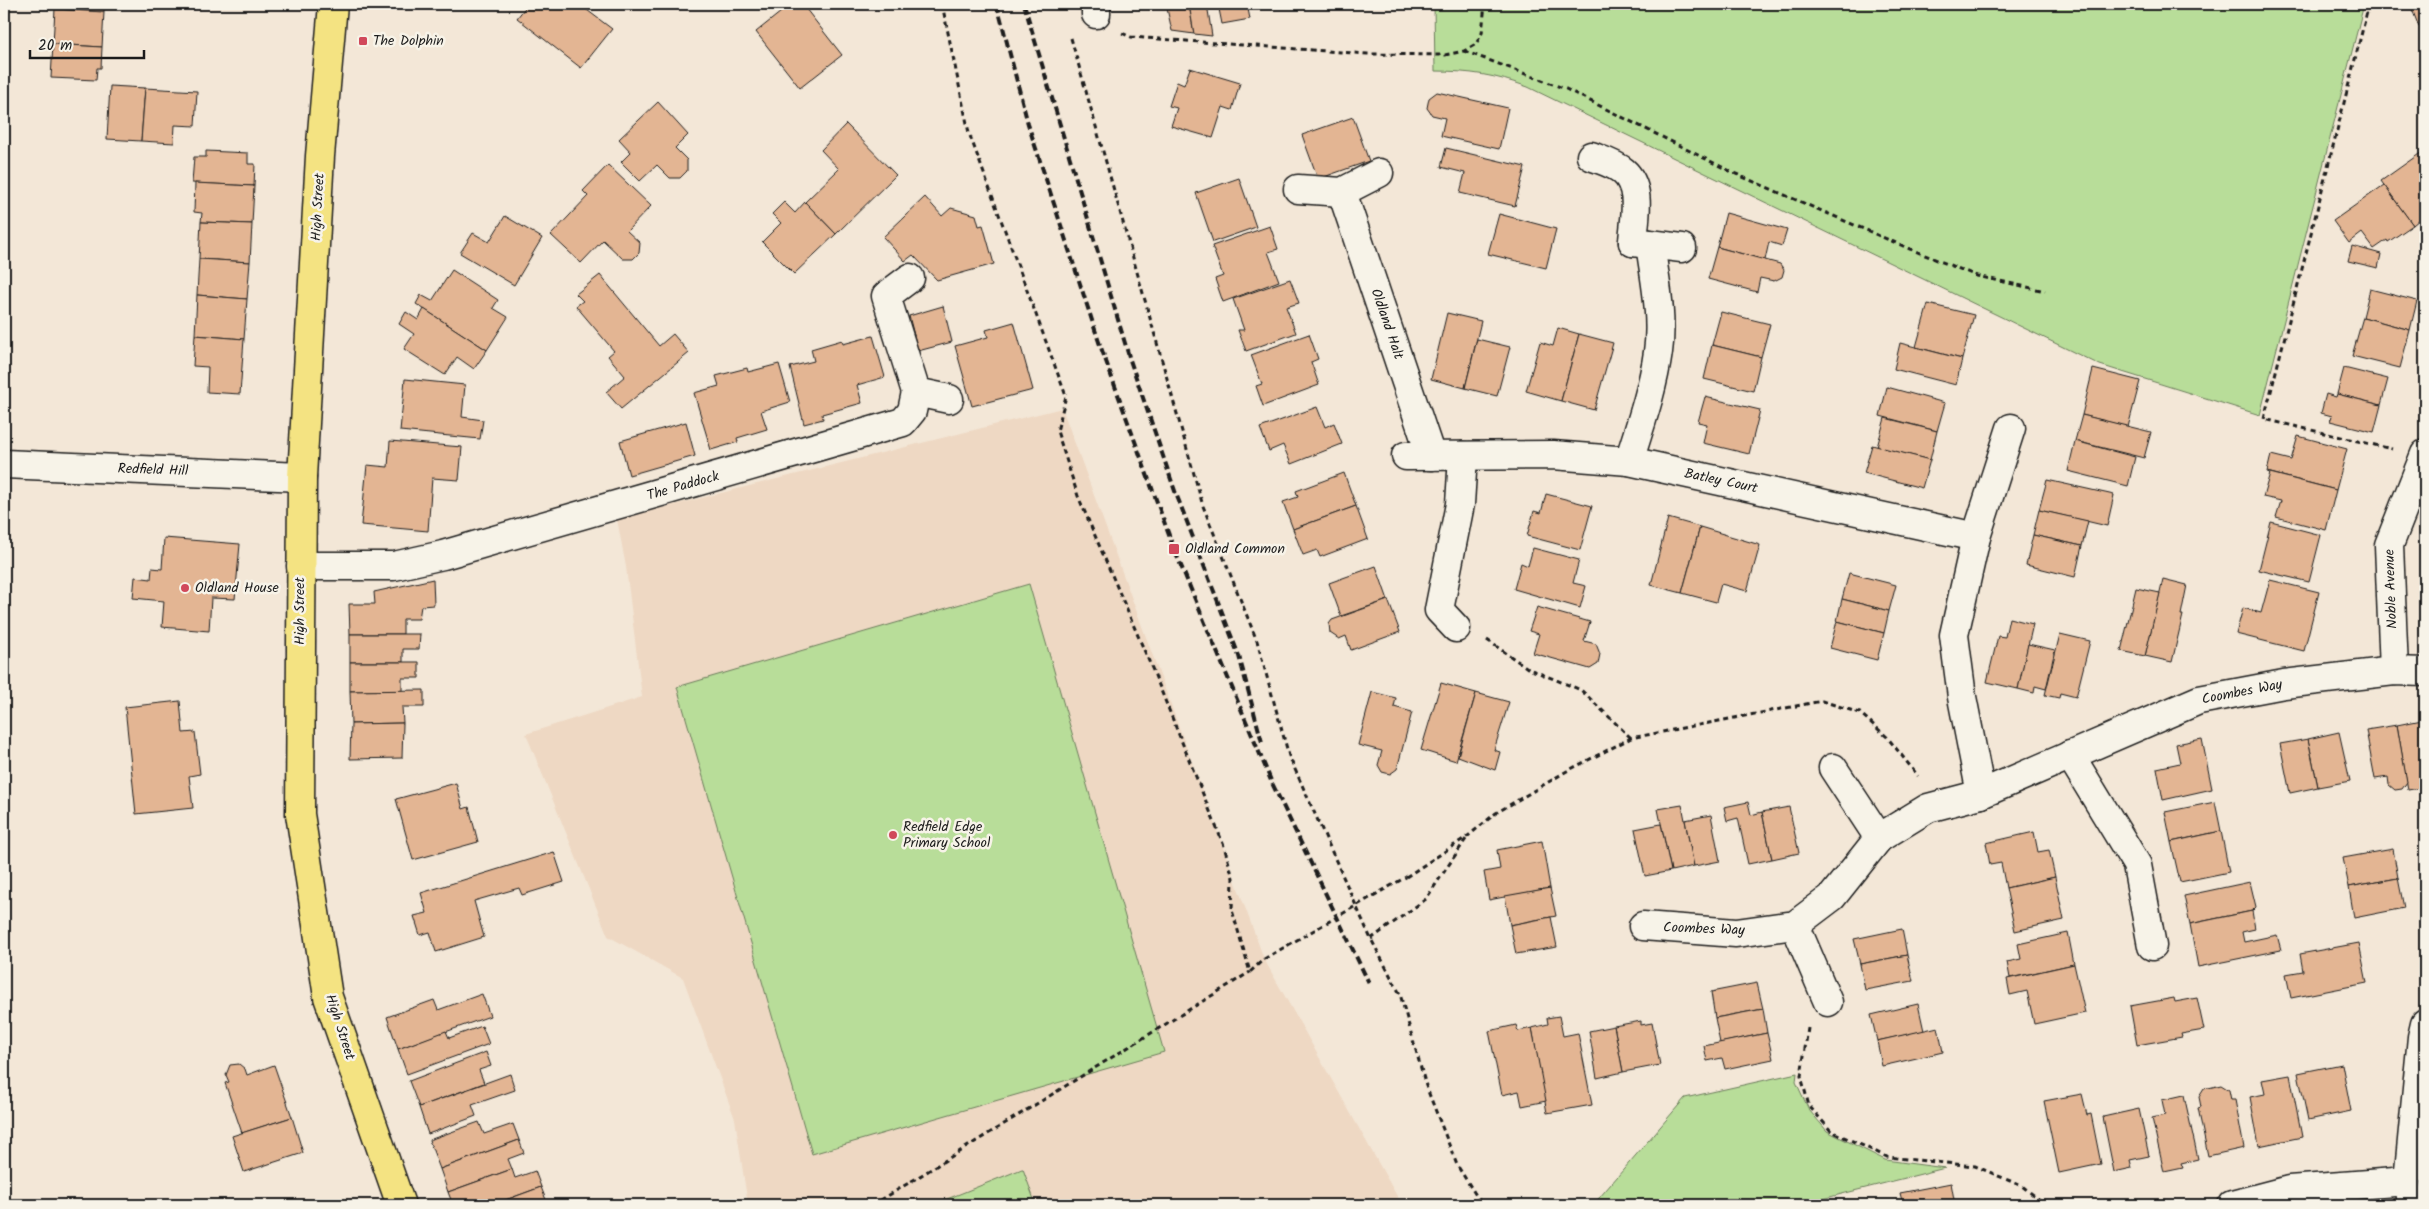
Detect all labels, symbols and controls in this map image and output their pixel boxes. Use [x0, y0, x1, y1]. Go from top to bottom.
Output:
scale bar [30, 28, 144, 60]
place label: The Dolphin [373, 30, 444, 52]
text: 20 m [38, 34, 72, 58]
marker: The Dolphin [357, 35, 369, 47]
street label: High Street [305, 172, 331, 242]
street label: Oldland Halt [1365, 286, 1410, 363]
street label: Redfield Hill [117, 458, 189, 482]
street label: Batley Court [1682, 463, 1760, 500]
street label: The Paddock [644, 465, 722, 507]
place label: Oldland Common [1185, 538, 1285, 560]
marker: Oldland Common [1167, 542, 1181, 556]
street label: Noble Avenue [2379, 548, 2403, 629]
street label: High Street [289, 576, 311, 645]
place label: Oldland House [195, 577, 279, 599]
marker: Oldland House [179, 582, 191, 594]
street label: Coombes Way [2200, 673, 2285, 711]
place label: Redfield Edge Primary School [903, 816, 991, 854]
marker: Redfield Edge Primary School [887, 829, 899, 841]
street label: Coombes Way [1663, 917, 1746, 941]
street label: High Street [319, 991, 361, 1063]

